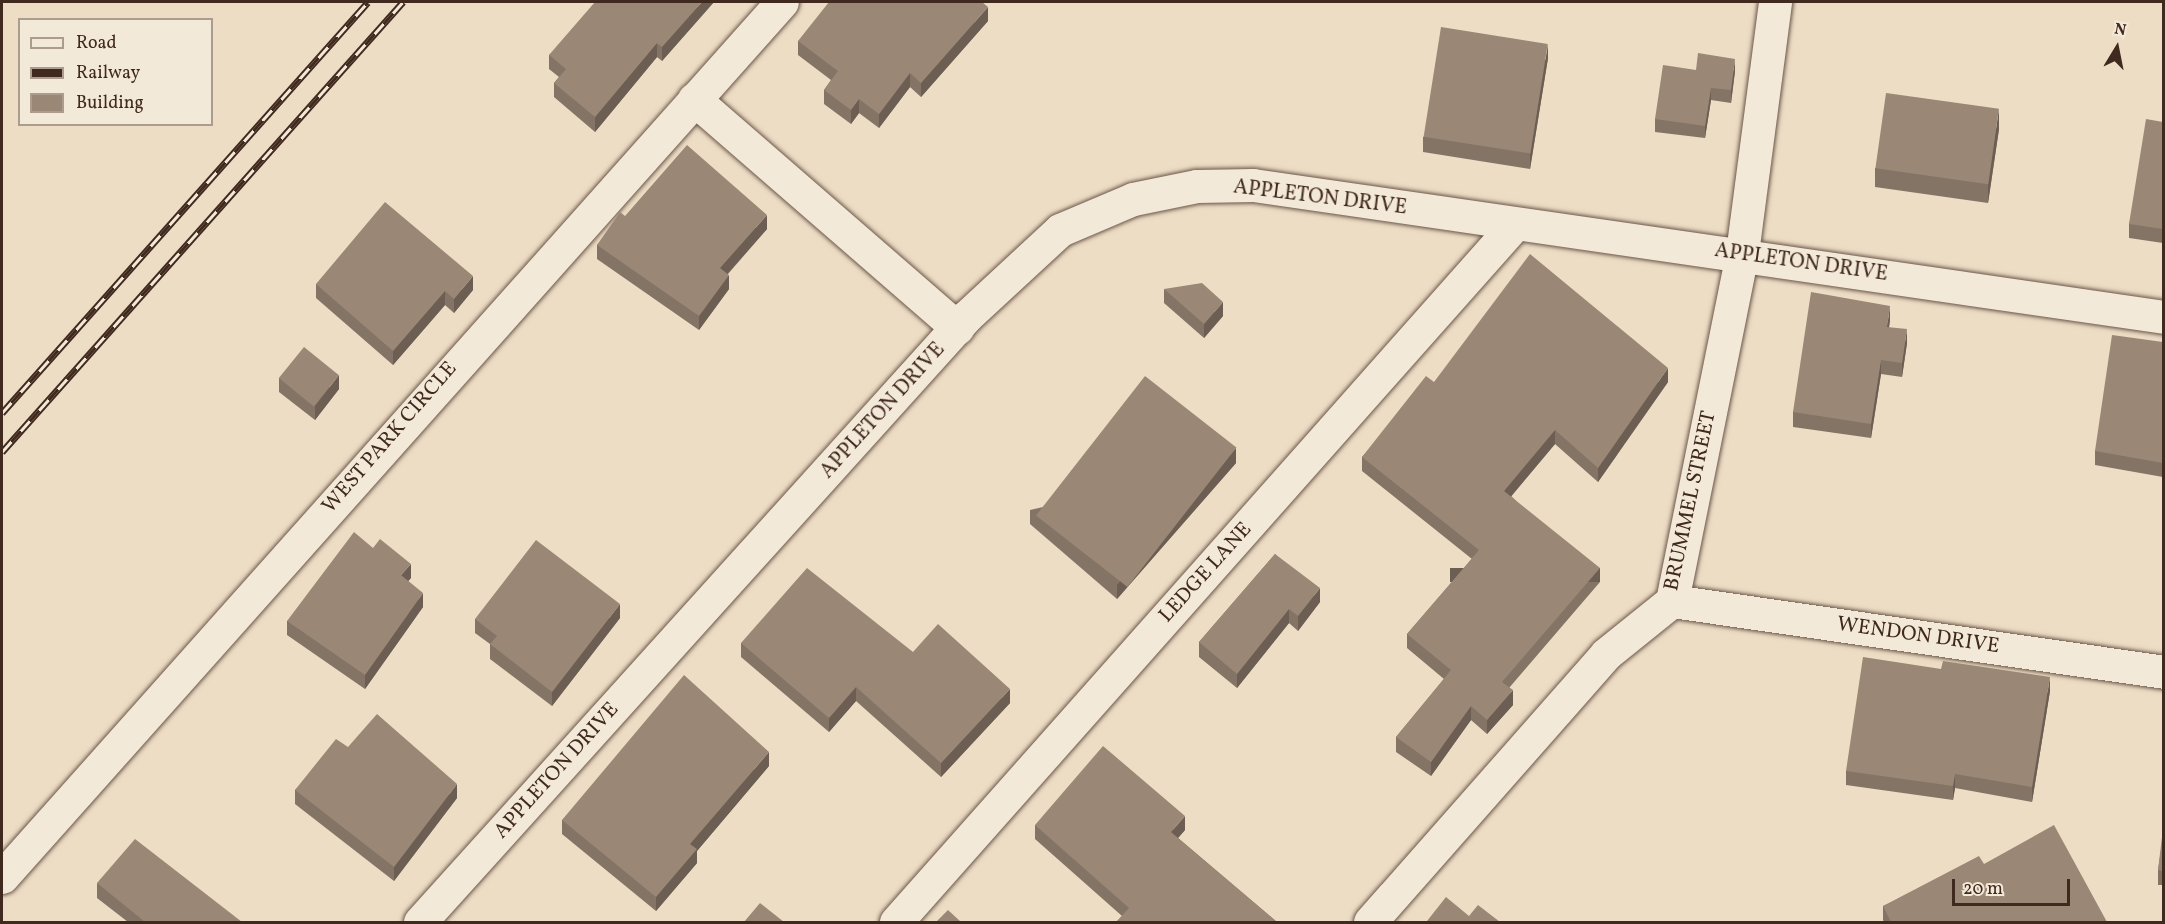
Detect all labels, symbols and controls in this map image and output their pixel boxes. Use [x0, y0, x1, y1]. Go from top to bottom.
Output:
legend [18, 18, 213, 126]
north arrow [2087, 18, 2147, 78]
text: N [2112, 18, 2128, 42]
text: Road [76, 31, 117, 56]
text: Railway [76, 61, 140, 86]
text: Building [76, 91, 144, 116]
street label: APPLETON DRIVE [1232, 175, 1408, 221]
street label: APPLETON DRIVE [1713, 238, 1889, 288]
street label: APPLETON DRIVE [815, 338, 951, 484]
street label: WEST PARK CIRCLE [317, 357, 463, 519]
street label: BRUMMEL STREET [1660, 409, 1722, 593]
street label: LEDGE LANE [1154, 518, 1258, 628]
street label: WENDON DRIVE [1835, 612, 2001, 660]
street label: APPLETON DRIVE [489, 698, 625, 844]
scale bar [1955, 867, 2074, 905]
text: 20 m [1963, 877, 2003, 902]

